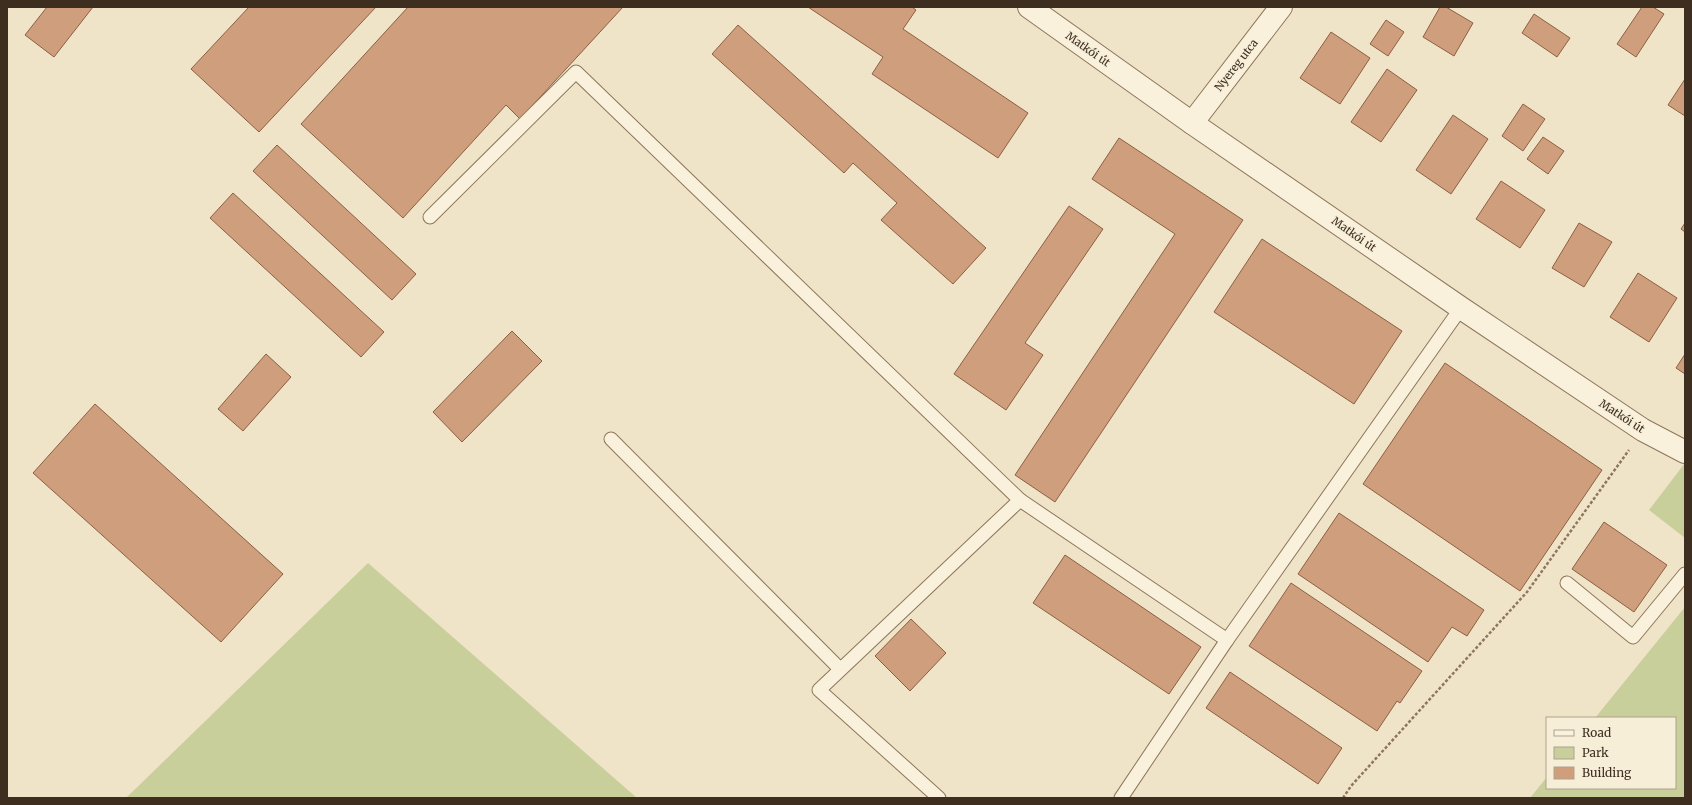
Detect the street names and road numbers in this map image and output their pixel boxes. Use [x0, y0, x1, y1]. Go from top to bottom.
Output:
street label: Matkói út [1063, 29, 1114, 70]
street label: Nyereg utca [1211, 36, 1261, 94]
street label: Matkói út [1329, 214, 1380, 255]
street label: Matkói út [1597, 396, 1648, 436]

